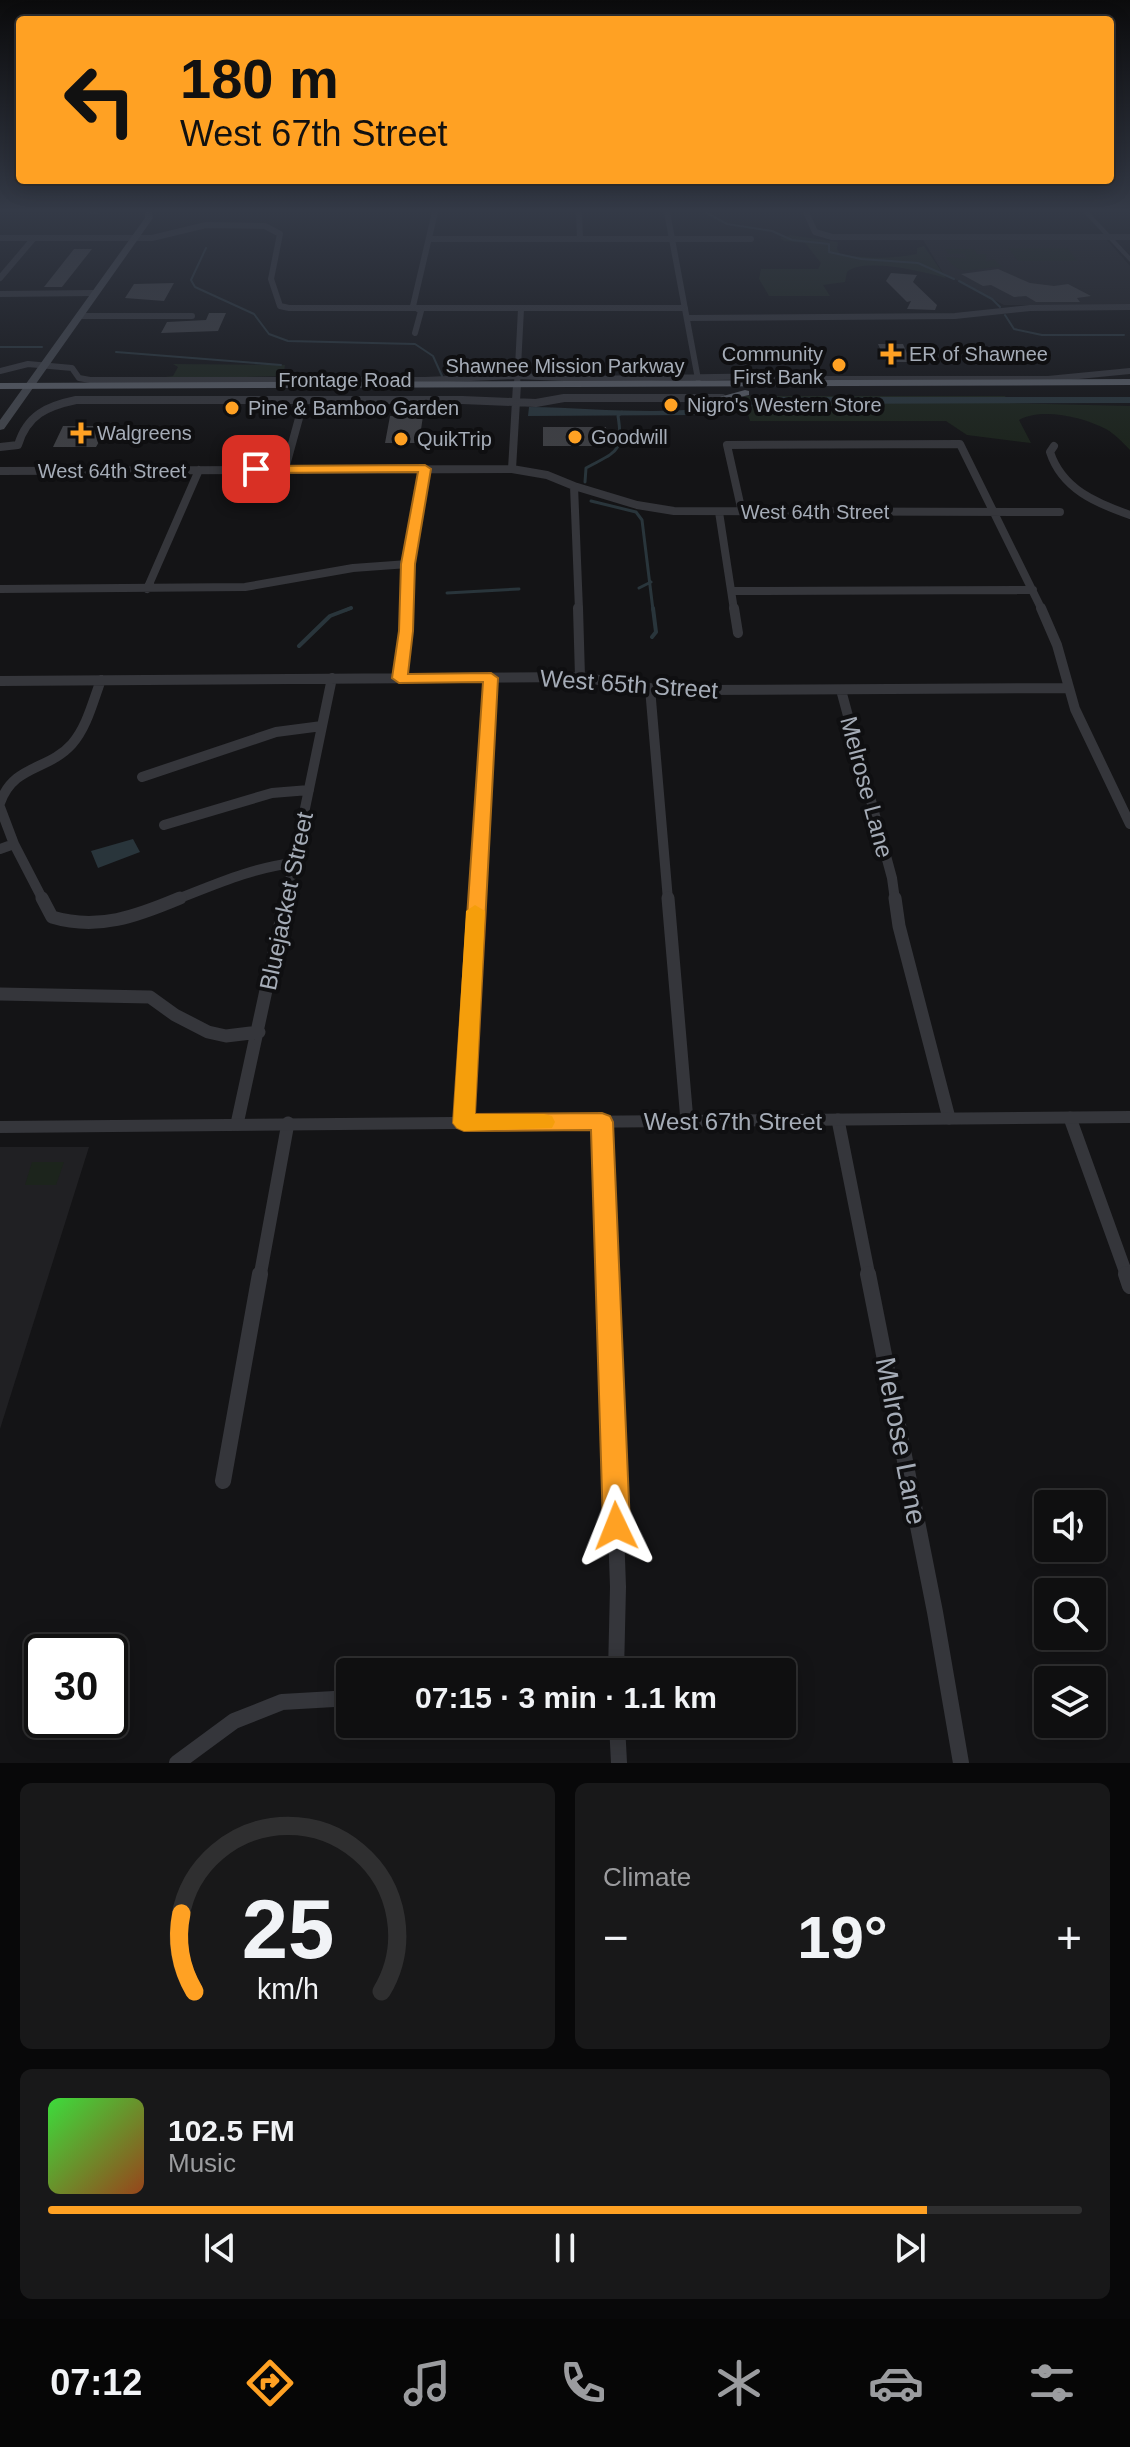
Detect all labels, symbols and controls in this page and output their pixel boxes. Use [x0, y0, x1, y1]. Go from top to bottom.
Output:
text: 180 m [180, 47, 339, 110]
icon: left [48, 48, 152, 152]
text: West 67th Street [180, 113, 447, 154]
place label: Community First Bank [722, 343, 824, 388]
marker: ER of Shawnee [880, 343, 902, 365]
place label: ER of Shawnee [909, 343, 1048, 365]
street label: Shawnee Mission Parkway [446, 355, 685, 377]
marker: Community First Bank [830, 356, 848, 374]
street label: Frontage Road [278, 369, 412, 391]
place label: Nigro's Western Store [687, 394, 882, 416]
marker: Nigro's Western Store [662, 396, 680, 414]
place label: Pine & Bamboo Garden [248, 397, 459, 419]
marker: Pine & Bamboo Garden [223, 399, 241, 417]
place label: Walgreens [97, 422, 192, 444]
marker: Walgreens [72, 424, 90, 442]
place label: Goodwill [591, 426, 668, 448]
place label: QuikTrip [417, 428, 492, 450]
marker: Goodwill [566, 428, 584, 446]
marker: QuikTrip [392, 430, 410, 448]
pin [222, 435, 290, 503]
icon: arrive [234, 447, 278, 491]
street label: West 64th Street [38, 460, 187, 482]
street label: West 64th Street [741, 501, 890, 523]
street label: West 65th Street [539, 664, 719, 704]
street label: Melrose Lane [835, 713, 899, 861]
street label: Bluejacket Street [254, 809, 318, 993]
street label: West 67th Street [644, 1108, 822, 1135]
street label: Melrose Lane [870, 1355, 932, 1527]
position arrow [574, 1484, 658, 1568]
map controls [1034, 1490, 1106, 1738]
button: sound [1034, 1490, 1106, 1562]
button: search [1034, 1578, 1106, 1650]
speed limit sign: 30 [24, 1634, 128, 1738]
button: layers [1034, 1666, 1106, 1738]
text: 07:15 · 3 min · 1.1 km [415, 1681, 717, 1714]
text: Climate [603, 1862, 691, 1892]
text: 25 [241, 1883, 334, 1976]
text: 19° [797, 1904, 888, 1971]
text: − [603, 1913, 629, 1962]
text: + [1056, 1913, 1082, 1962]
text: km/h [257, 1973, 318, 2005]
text: 102.5 FM [168, 2114, 295, 2147]
text: Music [168, 2148, 236, 2178]
icon: previous [198, 2226, 242, 2270]
icon: pause [543, 2226, 587, 2270]
icon: next [888, 2226, 932, 2270]
icon: directions [242, 2355, 298, 2411]
icon: music [399, 2355, 455, 2411]
icon: phone [555, 2355, 611, 2411]
icon: climate [711, 2355, 767, 2411]
icon: car [868, 2355, 924, 2411]
icon: filters [1024, 2355, 1080, 2411]
text: 07:12 [50, 2362, 142, 2403]

